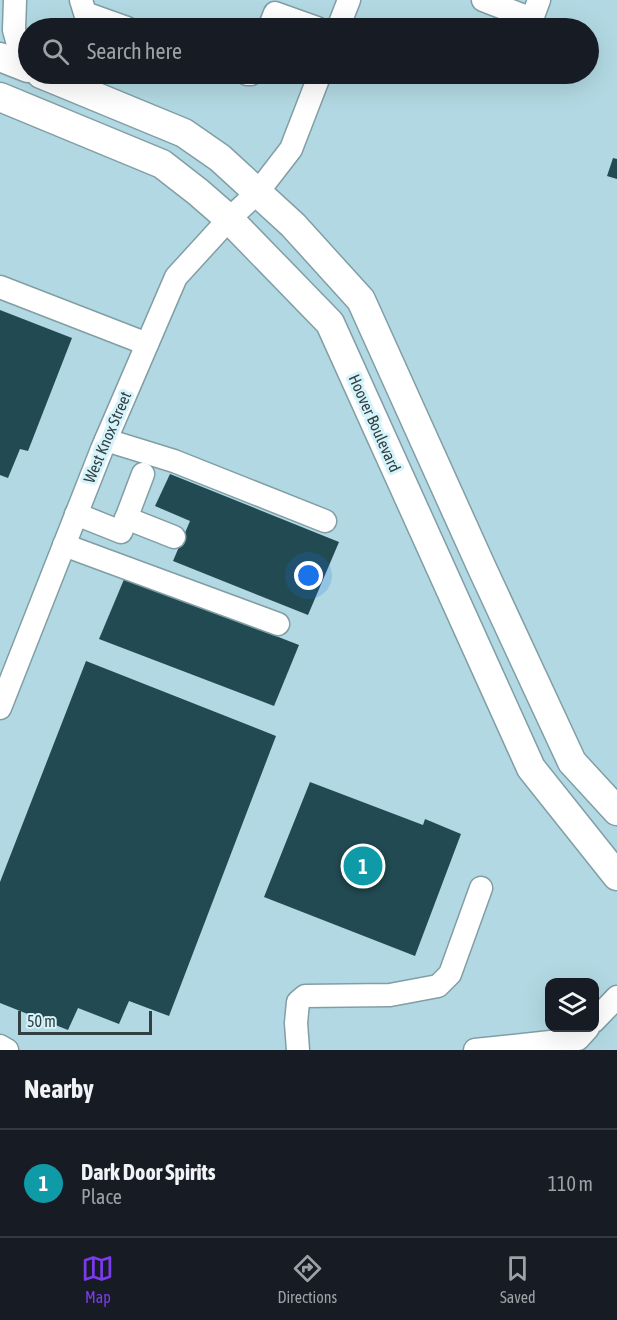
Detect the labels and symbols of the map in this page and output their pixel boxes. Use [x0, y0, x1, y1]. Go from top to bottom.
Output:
street label: Hoover Boulevard [345, 371, 405, 475]
street label: West Knox Street [80, 388, 134, 485]
your location [294, 561, 323, 590]
pin: 1 [344, 844, 382, 888]
scale bar [18, 1008, 152, 1036]

